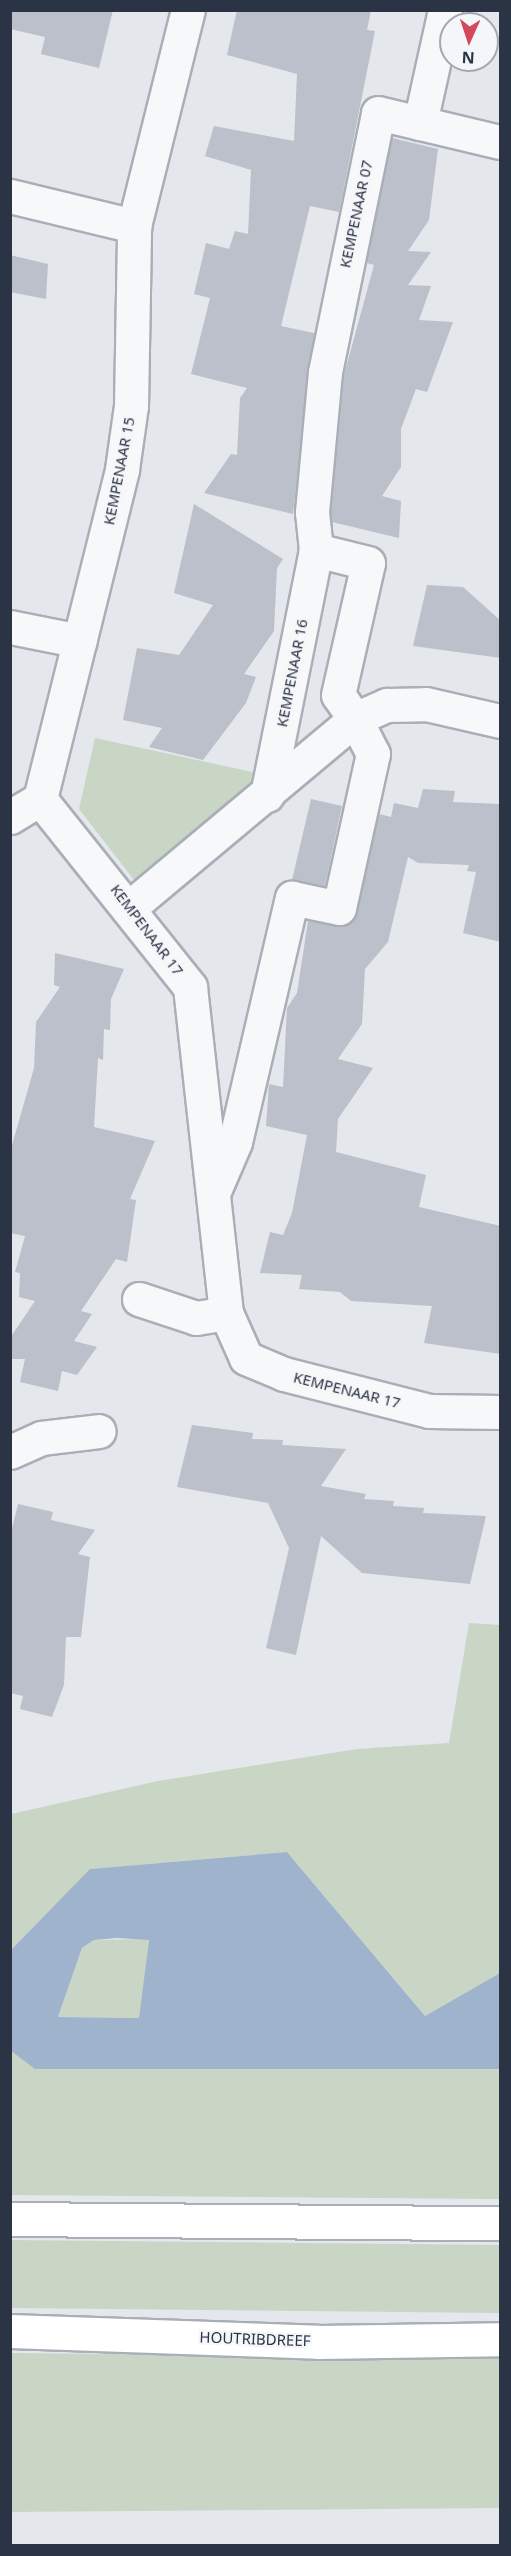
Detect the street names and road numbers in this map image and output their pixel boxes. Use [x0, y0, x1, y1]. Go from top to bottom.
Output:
street label: KEMPENAAR 07 [336, 159, 376, 269]
street label: KEMPENAAR 15 [100, 415, 138, 527]
street label: KEMPENAAR 16 [273, 617, 311, 729]
street label: KEMPENAAR 17 [107, 881, 187, 979]
street label: KEMPENAAR 17 [292, 1368, 402, 1412]
street label: HOUTRIBDREEF [199, 2328, 311, 2350]

